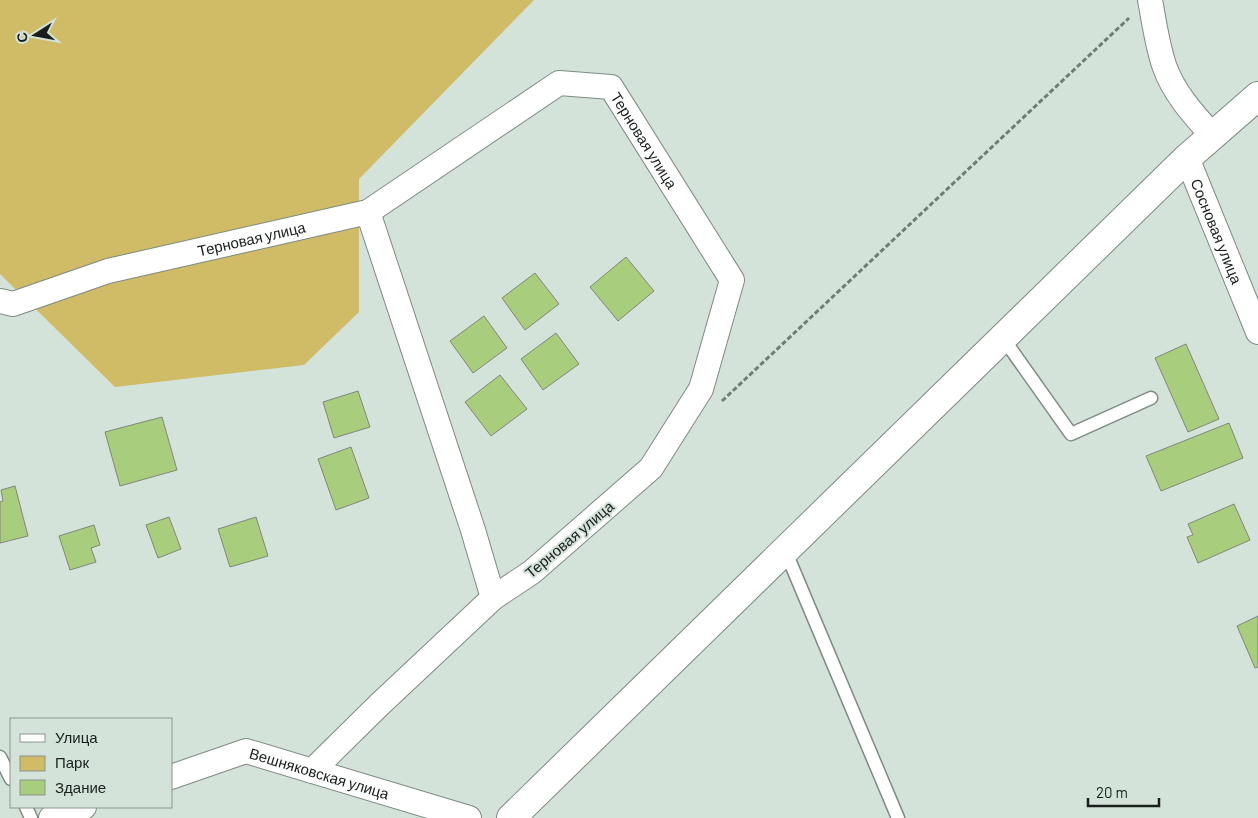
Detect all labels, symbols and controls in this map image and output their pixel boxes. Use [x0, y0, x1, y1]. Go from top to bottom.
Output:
north arrow [10, 10, 60, 60]
text: С [12, 31, 31, 44]
street label: Терновая улица [607, 89, 682, 192]
street label: Сосновая улица [1187, 176, 1247, 287]
street label: Терновая улица [196, 217, 308, 259]
street label: Терновая улица [521, 496, 617, 581]
legend [10, 718, 172, 808]
text: Улица [55, 728, 98, 746]
street label: Вешняковская улица [247, 744, 392, 803]
text: Парк [55, 753, 89, 771]
scale bar [1088, 776, 1159, 808]
text: Здание [55, 778, 106, 796]
text: 20 m [1096, 783, 1128, 801]

